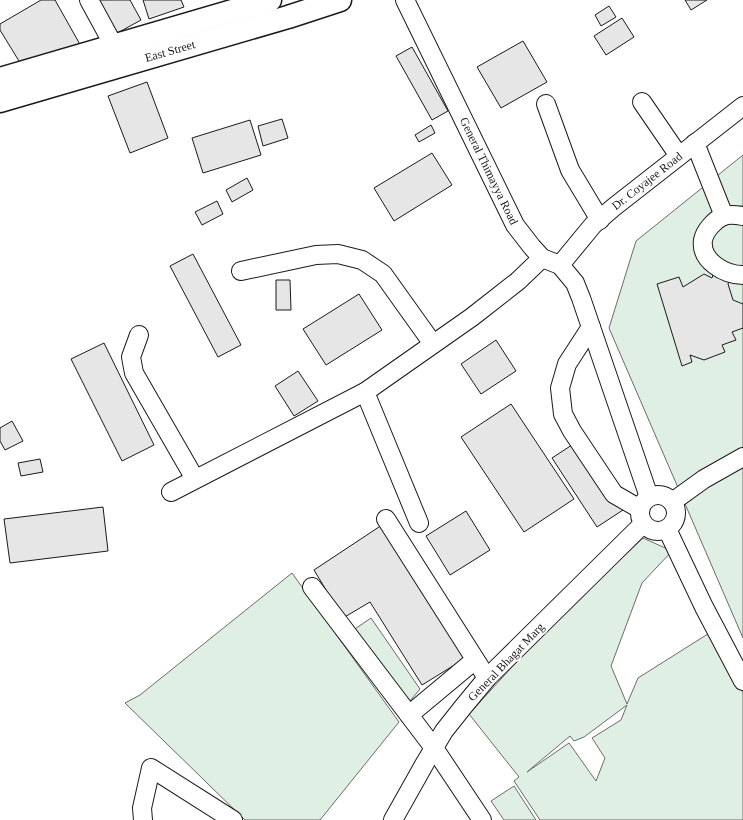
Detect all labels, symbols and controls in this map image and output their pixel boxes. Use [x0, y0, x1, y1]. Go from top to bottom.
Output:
street label: East Street [143, 37, 197, 65]
street label: General Thimayya Road [457, 115, 521, 227]
street label: Dr. Coyajee Road [609, 149, 685, 213]
street label: General Bhagat Marg [465, 620, 547, 704]

